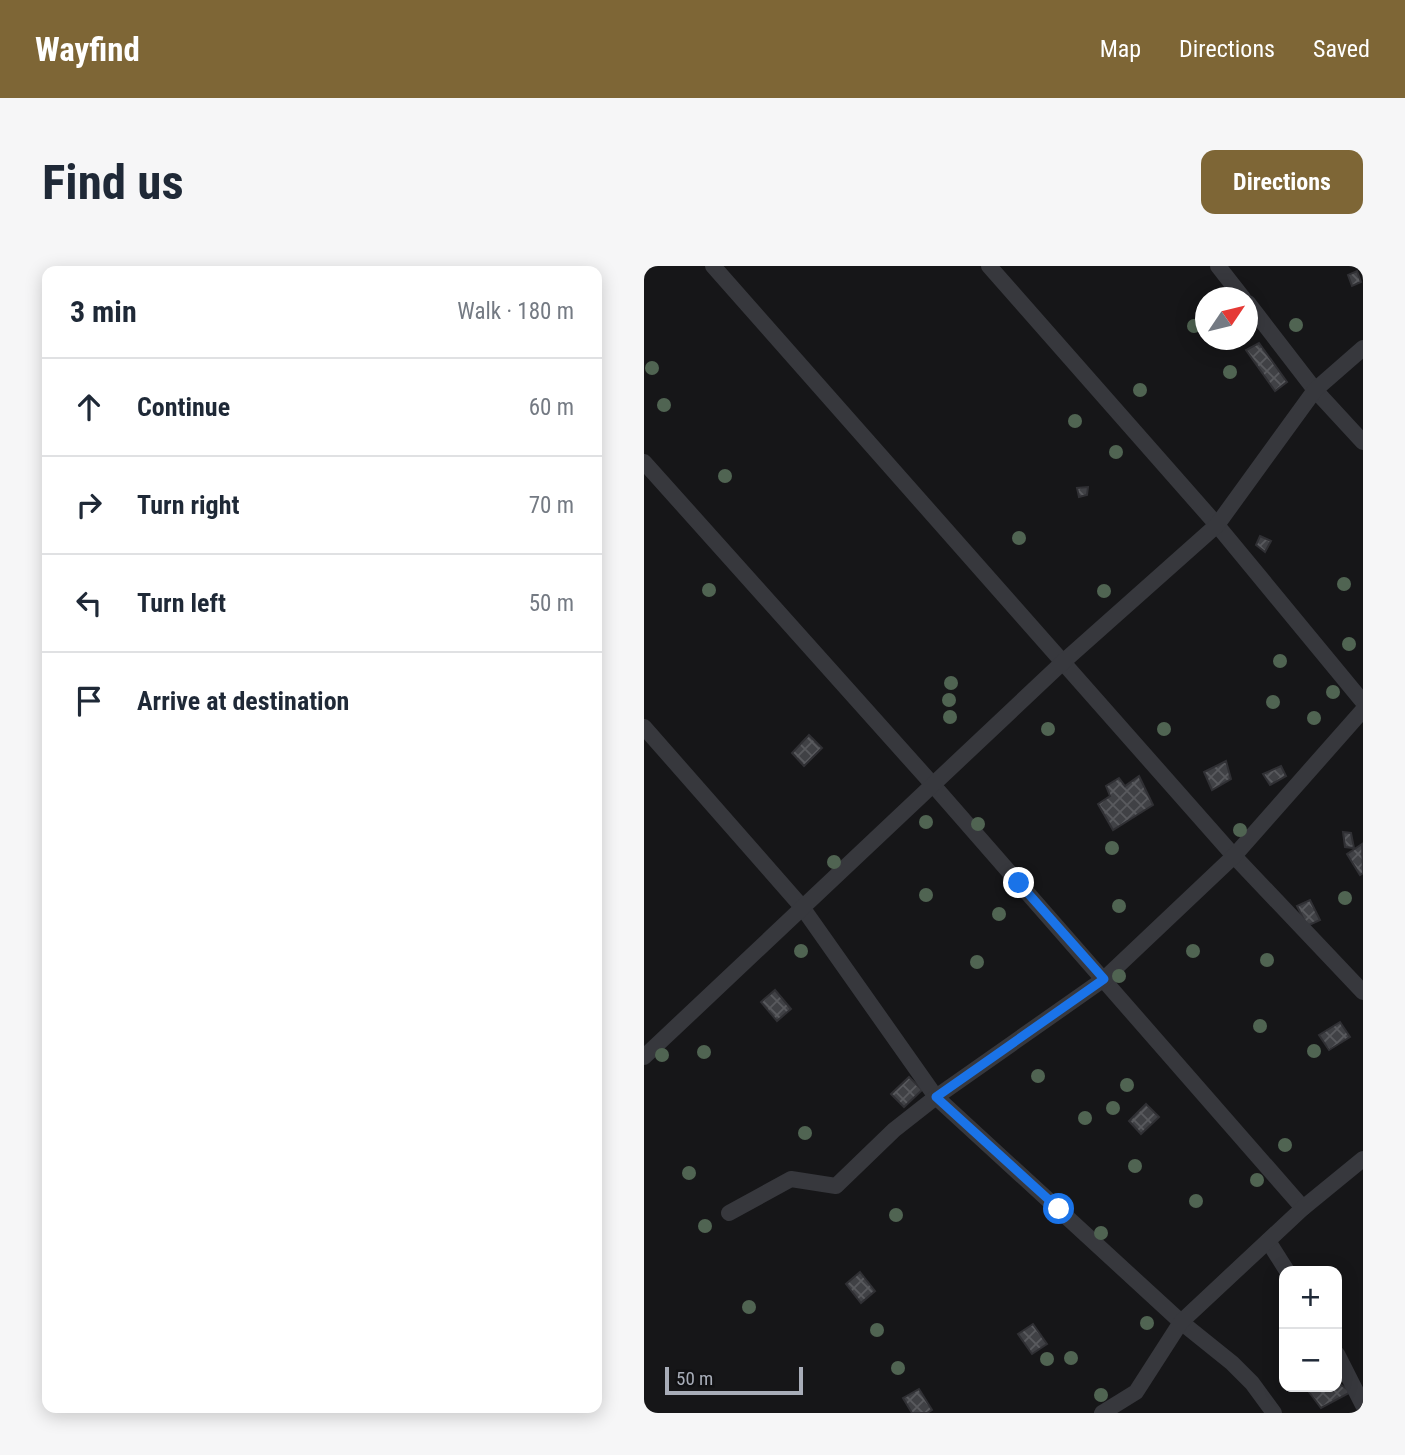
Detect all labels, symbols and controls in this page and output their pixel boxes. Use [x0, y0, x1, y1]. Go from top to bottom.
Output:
text: Wayfind [35, 30, 140, 69]
text: Map [1100, 35, 1141, 63]
text: Directions [1179, 35, 1275, 63]
text: Saved [1313, 35, 1370, 63]
button: Directions [1201, 150, 1363, 214]
text: Find us [42, 154, 184, 211]
north arrow [1195, 287, 1258, 350]
text: 3 min [70, 294, 137, 329]
text: Walk · 180 m [457, 298, 574, 325]
icon: ahead [70, 388, 108, 426]
text: Continue [137, 392, 230, 422]
text: 60 m [529, 394, 574, 421]
icon: right [70, 486, 108, 524]
text: Turn right [137, 490, 239, 520]
text: 70 m [529, 492, 574, 519]
icon: left [70, 584, 108, 622]
text: Turn left [137, 588, 226, 618]
text: 50 m [529, 590, 574, 617]
icon: arrive [70, 682, 108, 720]
text: Arrive at destination [137, 686, 349, 716]
route end [1003, 867, 1034, 898]
route start [1043, 1193, 1074, 1224]
map controls [1279, 1266, 1342, 1392]
button: + [1279, 1266, 1342, 1329]
button: − [1279, 1329, 1342, 1392]
scale bar [665, 1364, 803, 1396]
text: 50 m [676, 1367, 713, 1390]

